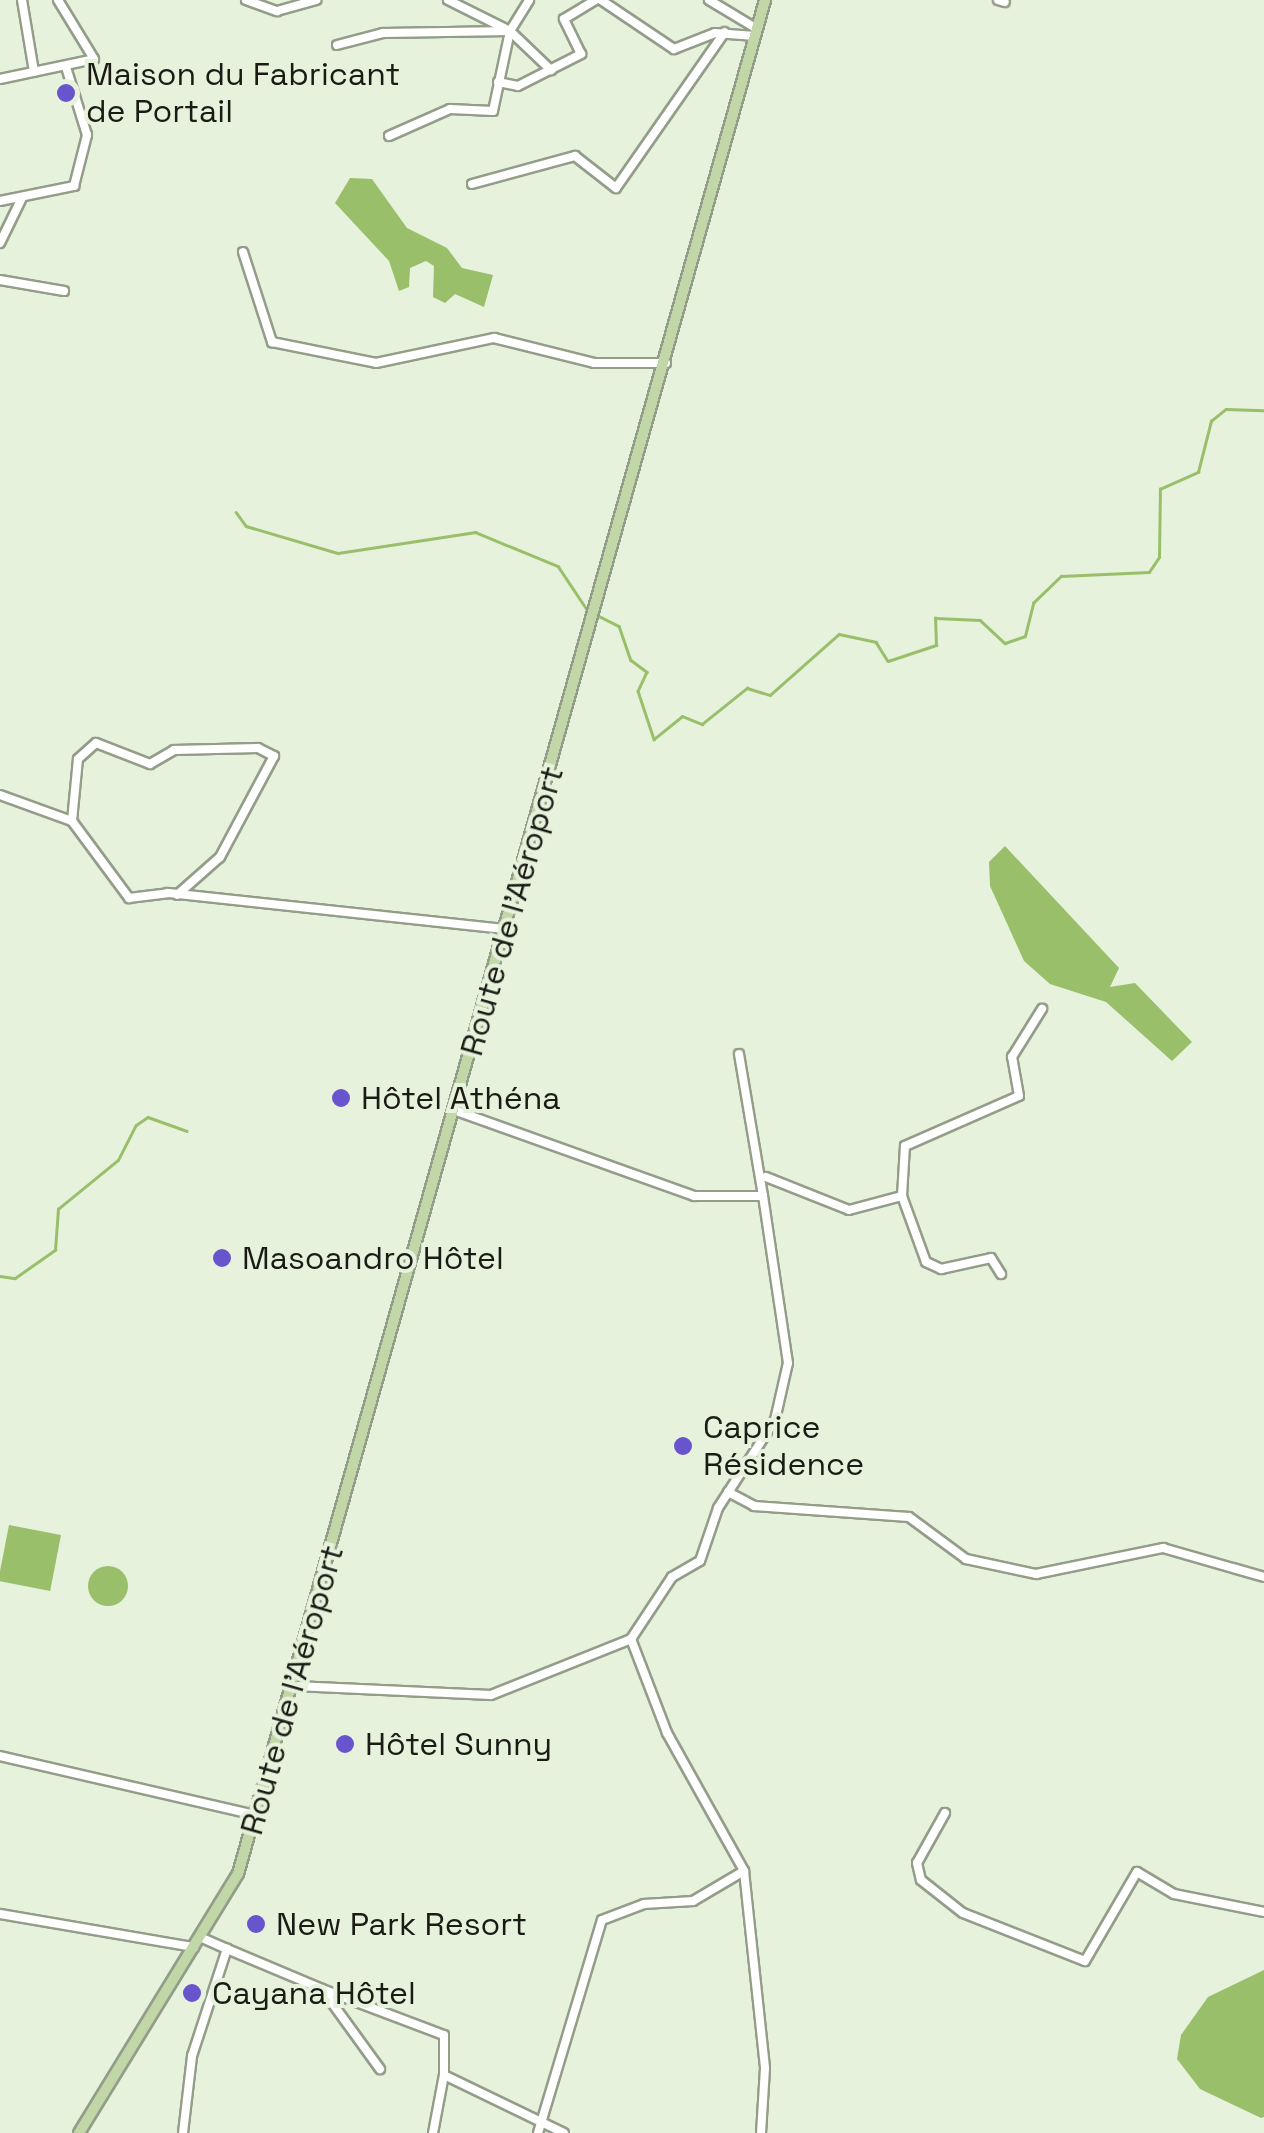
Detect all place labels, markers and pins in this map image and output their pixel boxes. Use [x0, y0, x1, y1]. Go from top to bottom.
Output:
place label: Maison du Fabricant de Portail [86, 56, 400, 131]
marker: Maison du Fabricant de Portail [55, 82, 77, 104]
place label: Hôtel Athéna [361, 1079, 561, 1117]
marker: Hôtel Athéna [330, 1087, 352, 1109]
place label: Masoandro Hôtel [242, 1239, 504, 1277]
marker: Masoandro Hôtel [211, 1247, 233, 1269]
place label: Caprice Résidence [703, 1409, 864, 1484]
marker: Caprice Résidence [672, 1435, 694, 1457]
place label: Hôtel Sunny [365, 1725, 552, 1763]
marker: Hôtel Sunny [334, 1733, 356, 1755]
place label: New Park Resort [276, 1905, 527, 1943]
marker: New Park Resort [245, 1913, 267, 1935]
place label: Cayana Hôtel [212, 1974, 416, 2012]
marker: Cayana Hôtel [181, 1982, 203, 2004]

